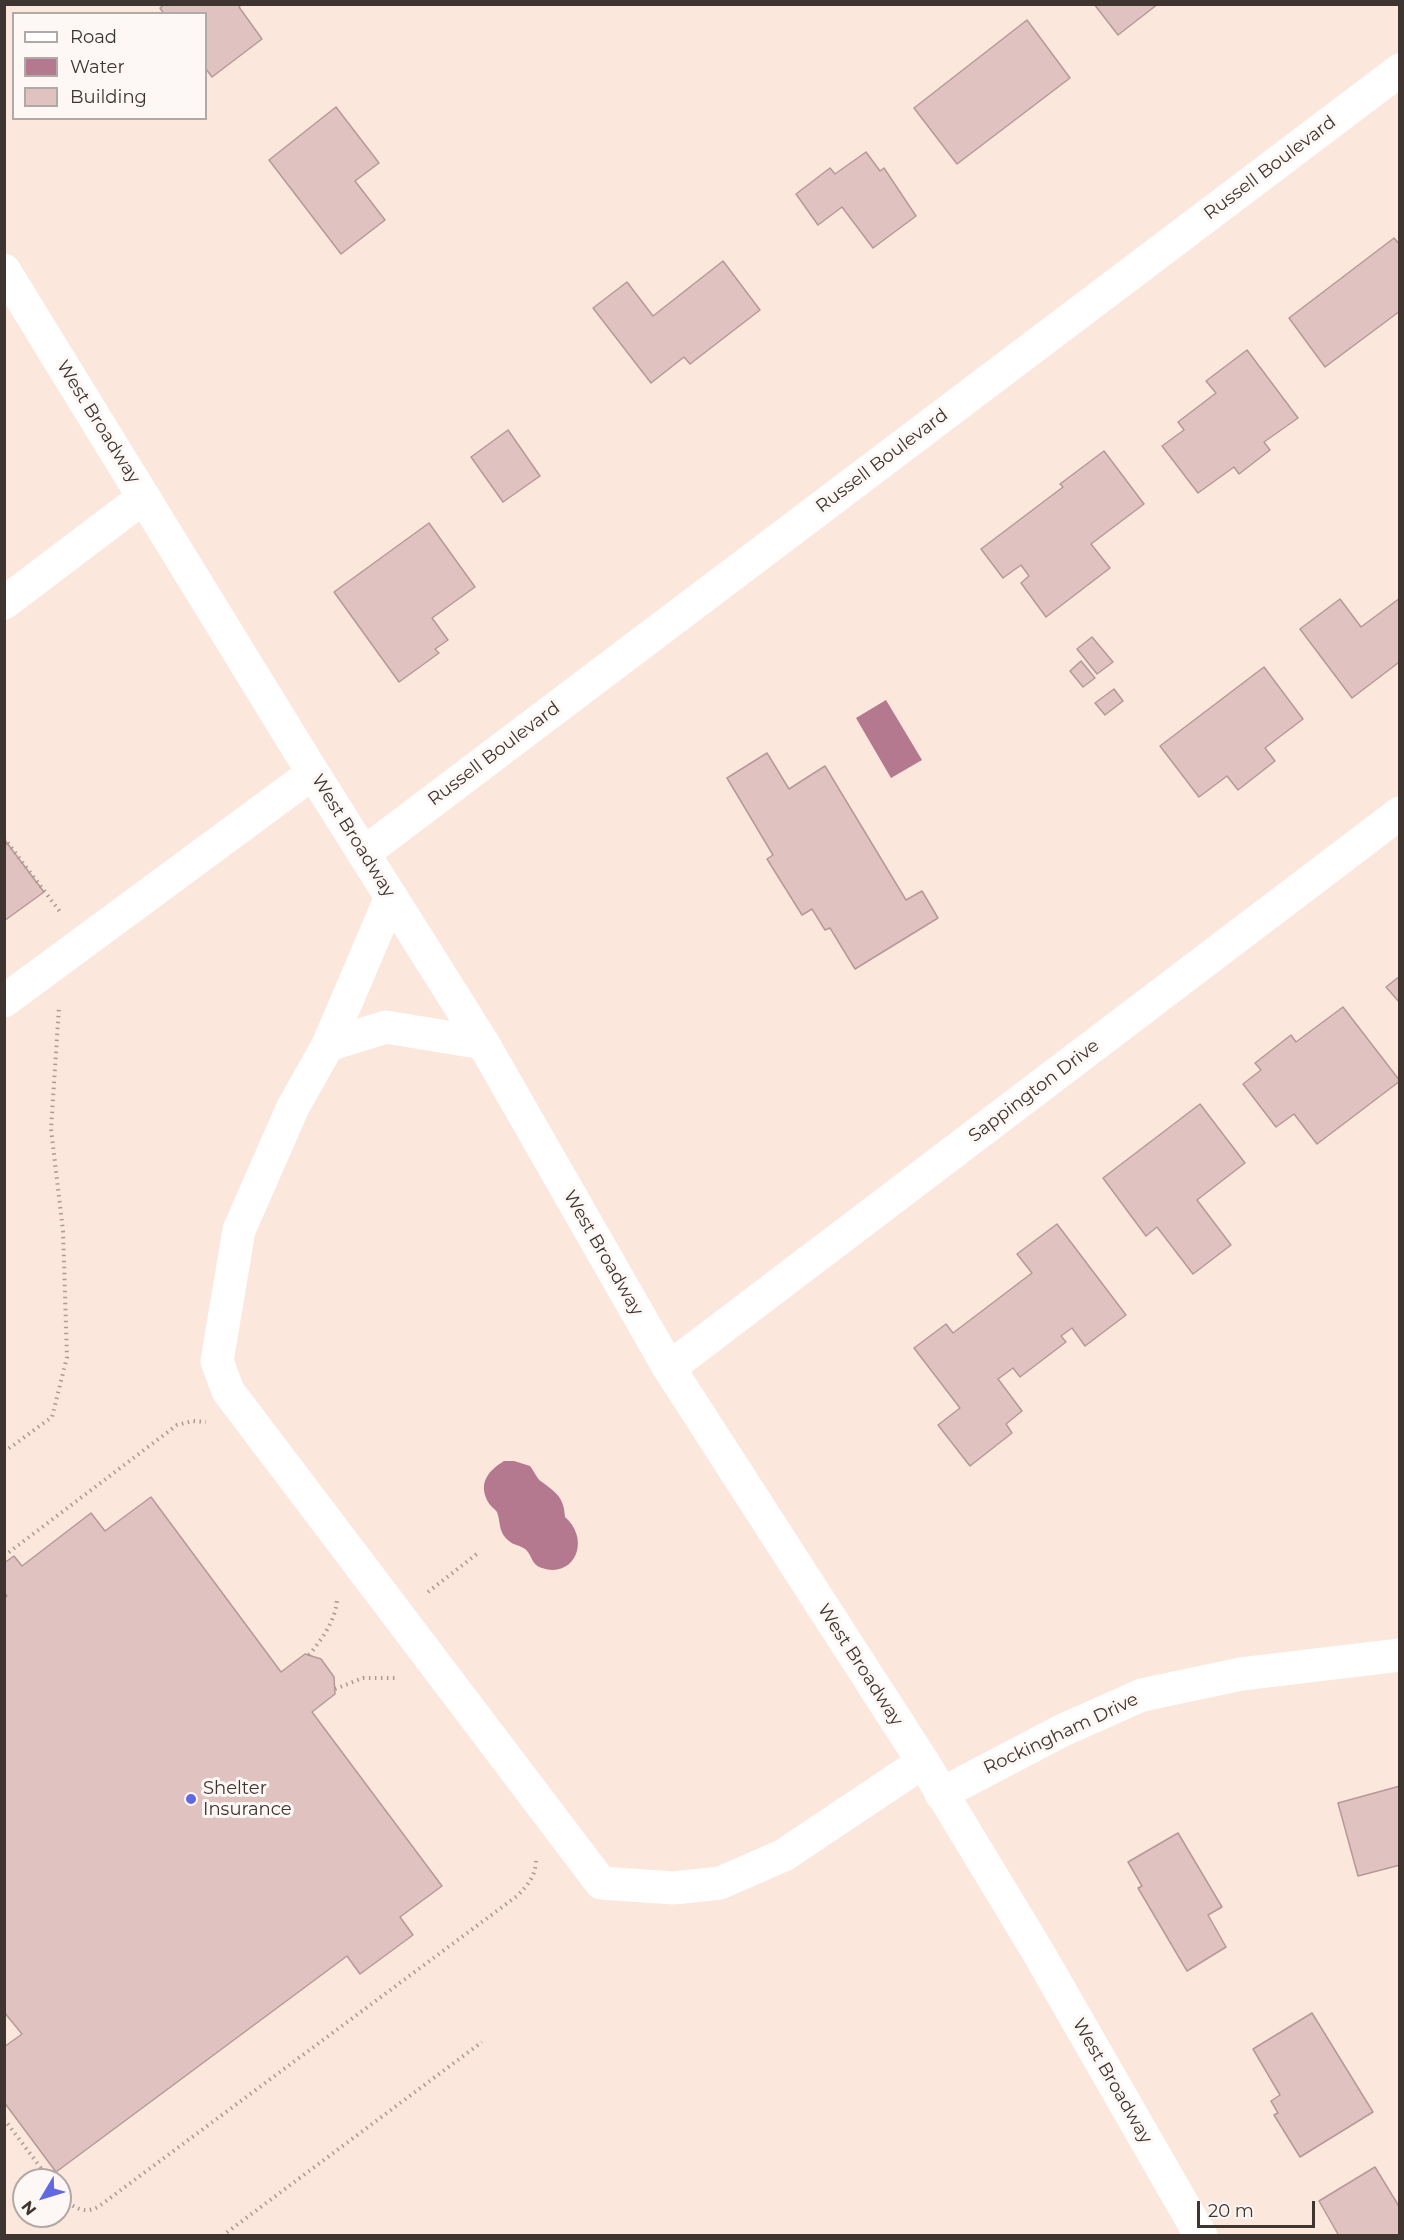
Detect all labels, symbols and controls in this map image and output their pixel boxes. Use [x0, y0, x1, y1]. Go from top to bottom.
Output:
legend [12, 12, 207, 120]
text: Road [70, 26, 117, 48]
text: Water [70, 56, 125, 78]
text: Building [70, 86, 147, 108]
street label: Russell Boulevard [1200, 111, 1340, 225]
street label: West Broadway [52, 357, 144, 487]
street label: Russell Boulevard [812, 404, 952, 518]
street label: Russell Boulevard [424, 697, 564, 811]
street label: West Broadway [307, 771, 399, 901]
street label: Sappington Drive [965, 1035, 1103, 1147]
street label: West Broadway [558, 1187, 648, 1319]
street label: West Broadway [813, 1600, 907, 1730]
street label: Rockingham Drive [980, 1689, 1142, 1779]
place label: Shelter Insurance [203, 1778, 292, 1820]
marker: Shelter Insurance [184, 1792, 198, 1806]
street label: West Broadway [1067, 2015, 1157, 2147]
north arrow [12, 2168, 72, 2228]
scale bar [1200, 2189, 1318, 2227]
text: N [18, 2197, 40, 2219]
text: 20 m [1208, 2200, 1254, 2222]

